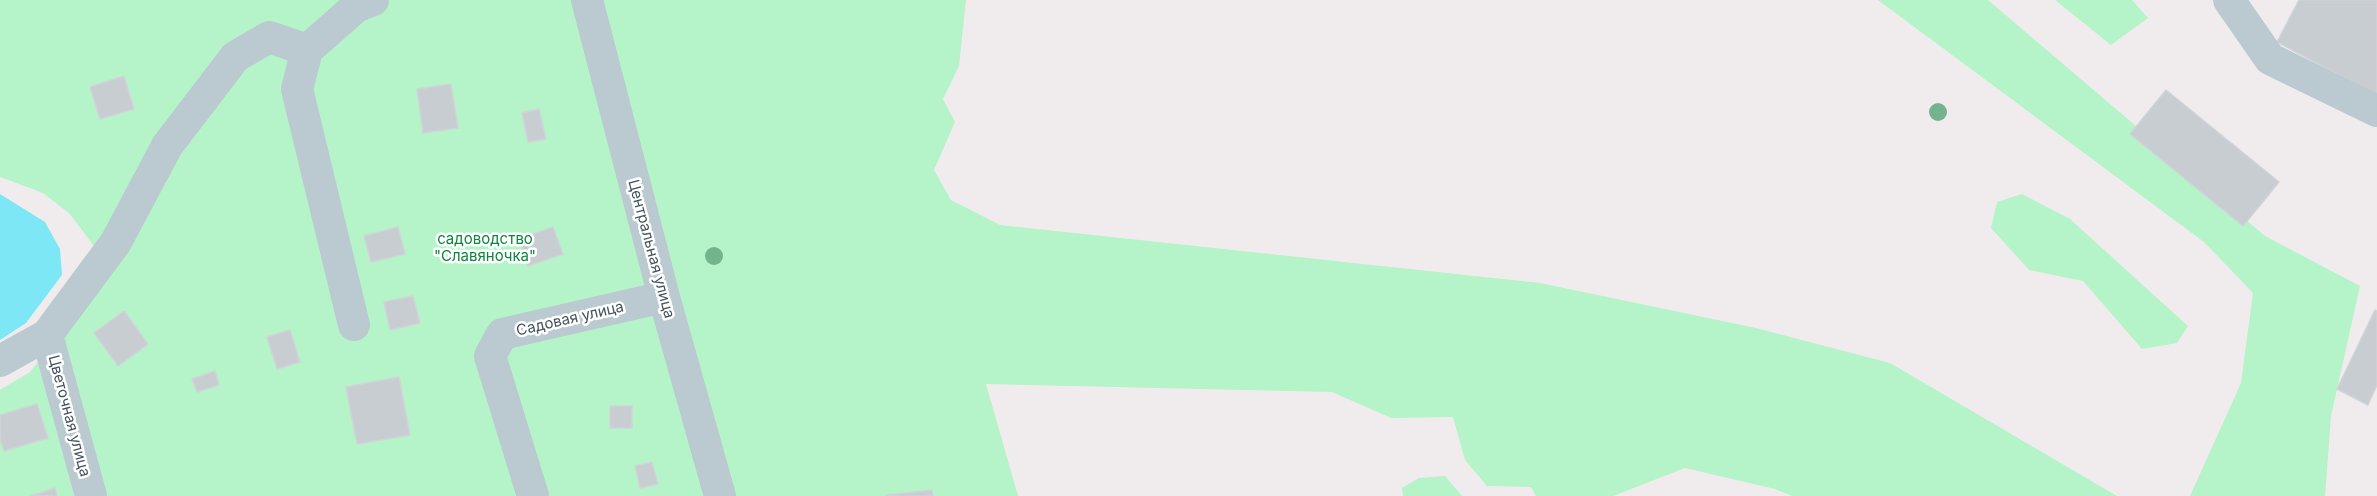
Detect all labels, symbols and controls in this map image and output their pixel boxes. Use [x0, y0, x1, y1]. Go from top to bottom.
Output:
street label: Центральная улица [624, 178, 678, 320]
park label: садоводство "Славяночка" [434, 230, 536, 265]
street label: Садовая улица [514, 298, 626, 340]
street label: Цветочная улица [44, 353, 94, 479]

